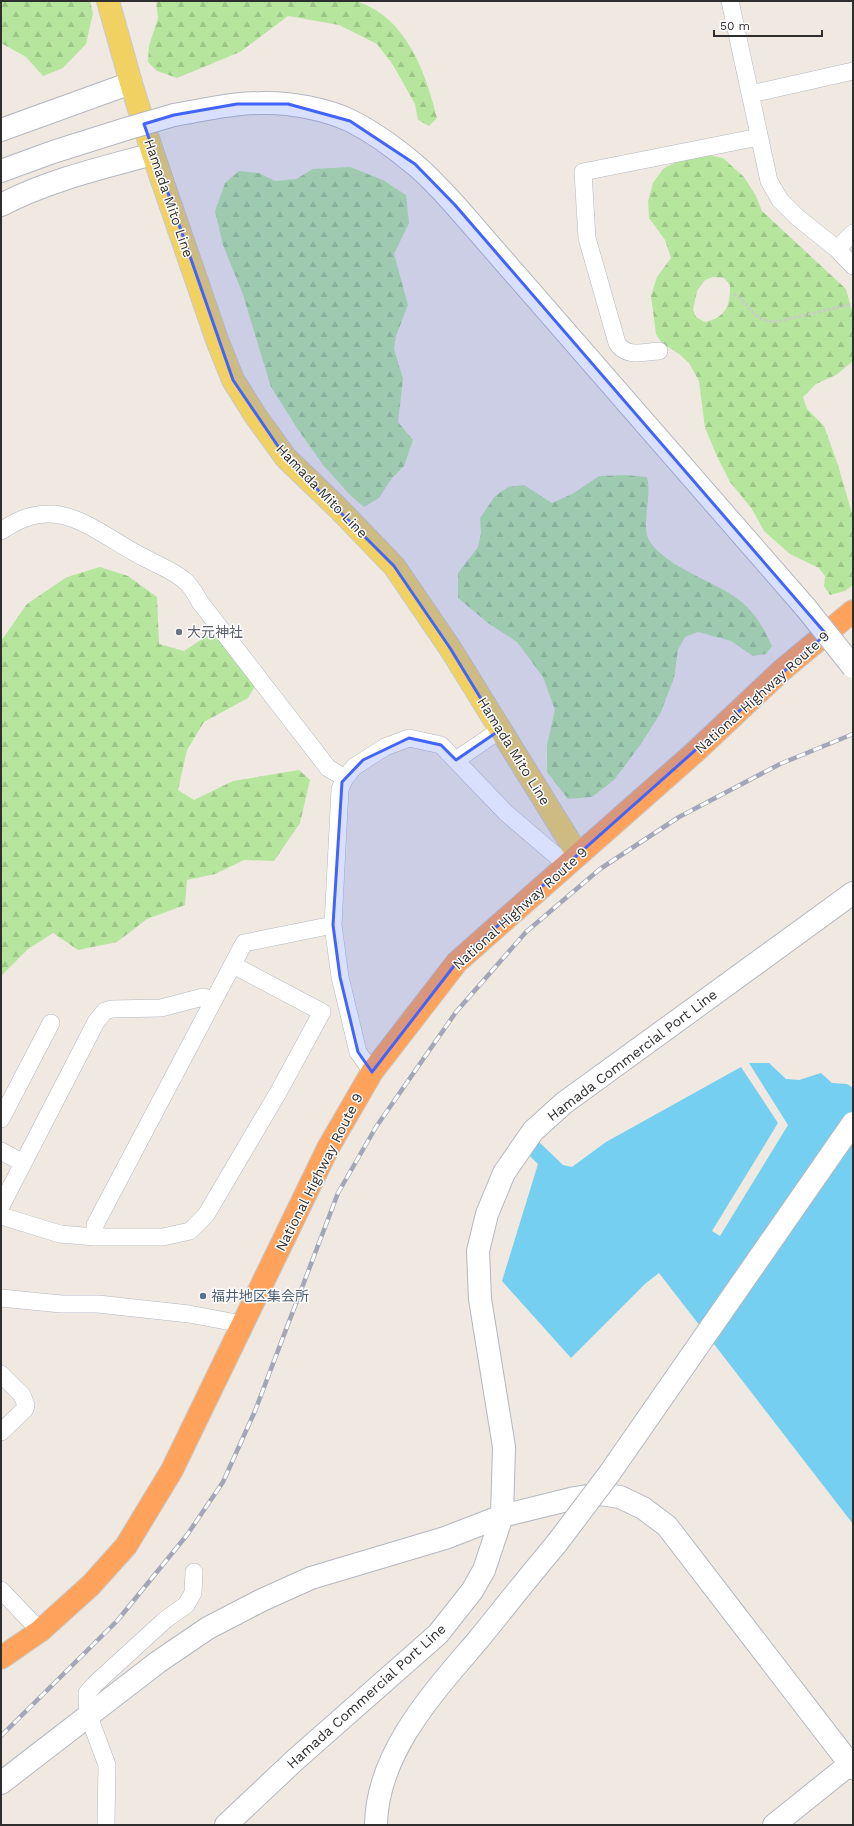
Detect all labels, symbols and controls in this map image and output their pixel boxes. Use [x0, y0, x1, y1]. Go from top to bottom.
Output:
scale bar [714, 12, 822, 38]
text: 50 m [720, 19, 750, 33]
street label: Hamada Mito Line [141, 137, 197, 259]
street label: Hamada Mito Line [273, 441, 371, 541]
place label: 大元神社 [187, 624, 243, 640]
marker: 大元神社 [174, 627, 184, 637]
street label: National Highway Route 9 [692, 627, 832, 757]
street label: Hamada Mito Line [474, 694, 554, 808]
street label: National Highway Route 9 [450, 843, 590, 973]
street label: Hamada Commercial Port Line [544, 986, 720, 1124]
street label: National Highway Route 9 [272, 1090, 366, 1254]
place label: 福井地区集会所 [211, 1288, 309, 1304]
marker: 福井地区集会所 [198, 1291, 208, 1301]
street label: Hamada Commercial Port Line [283, 1620, 449, 1772]

